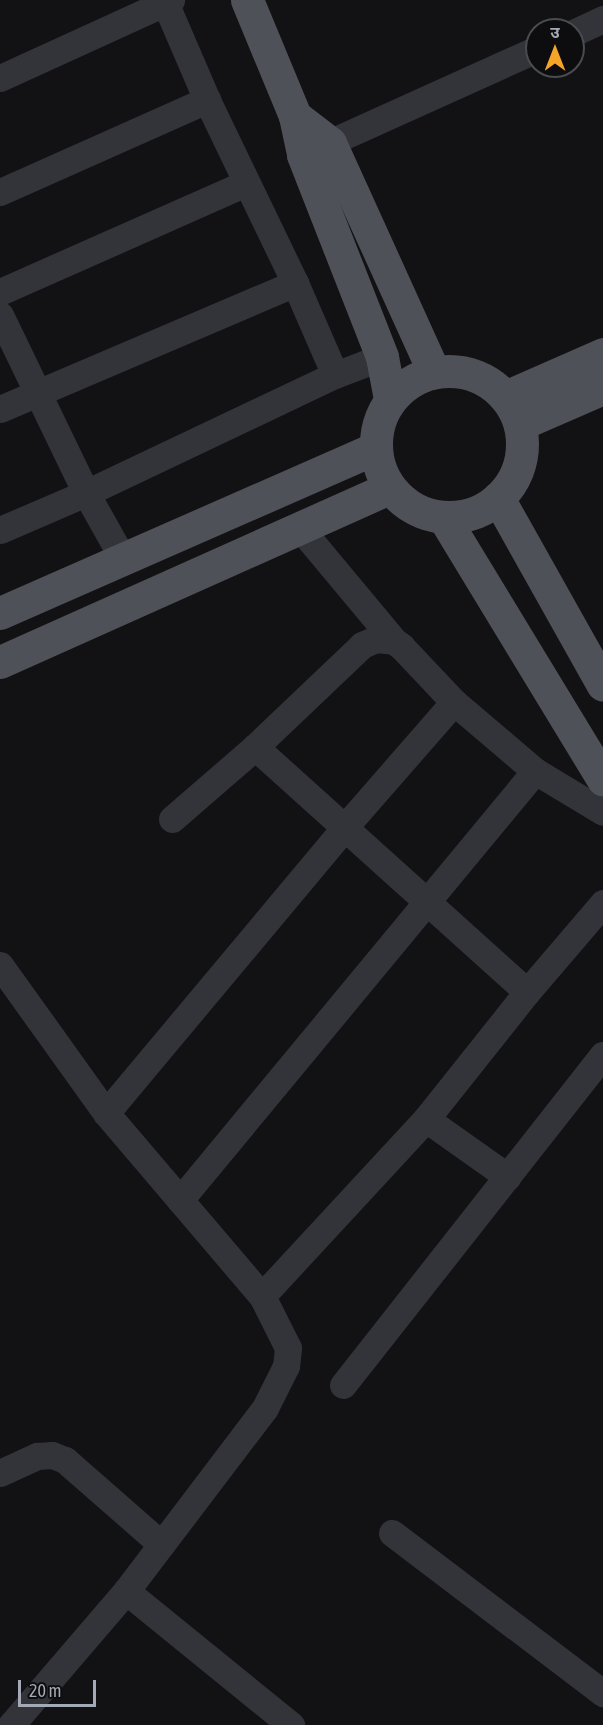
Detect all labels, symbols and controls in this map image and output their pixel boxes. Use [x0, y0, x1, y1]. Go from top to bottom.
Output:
north arrow [525, 18, 585, 78]
text: उ [550, 23, 560, 41]
scale bar [21, 1668, 99, 1706]
text: 20 m [29, 1680, 61, 1701]

